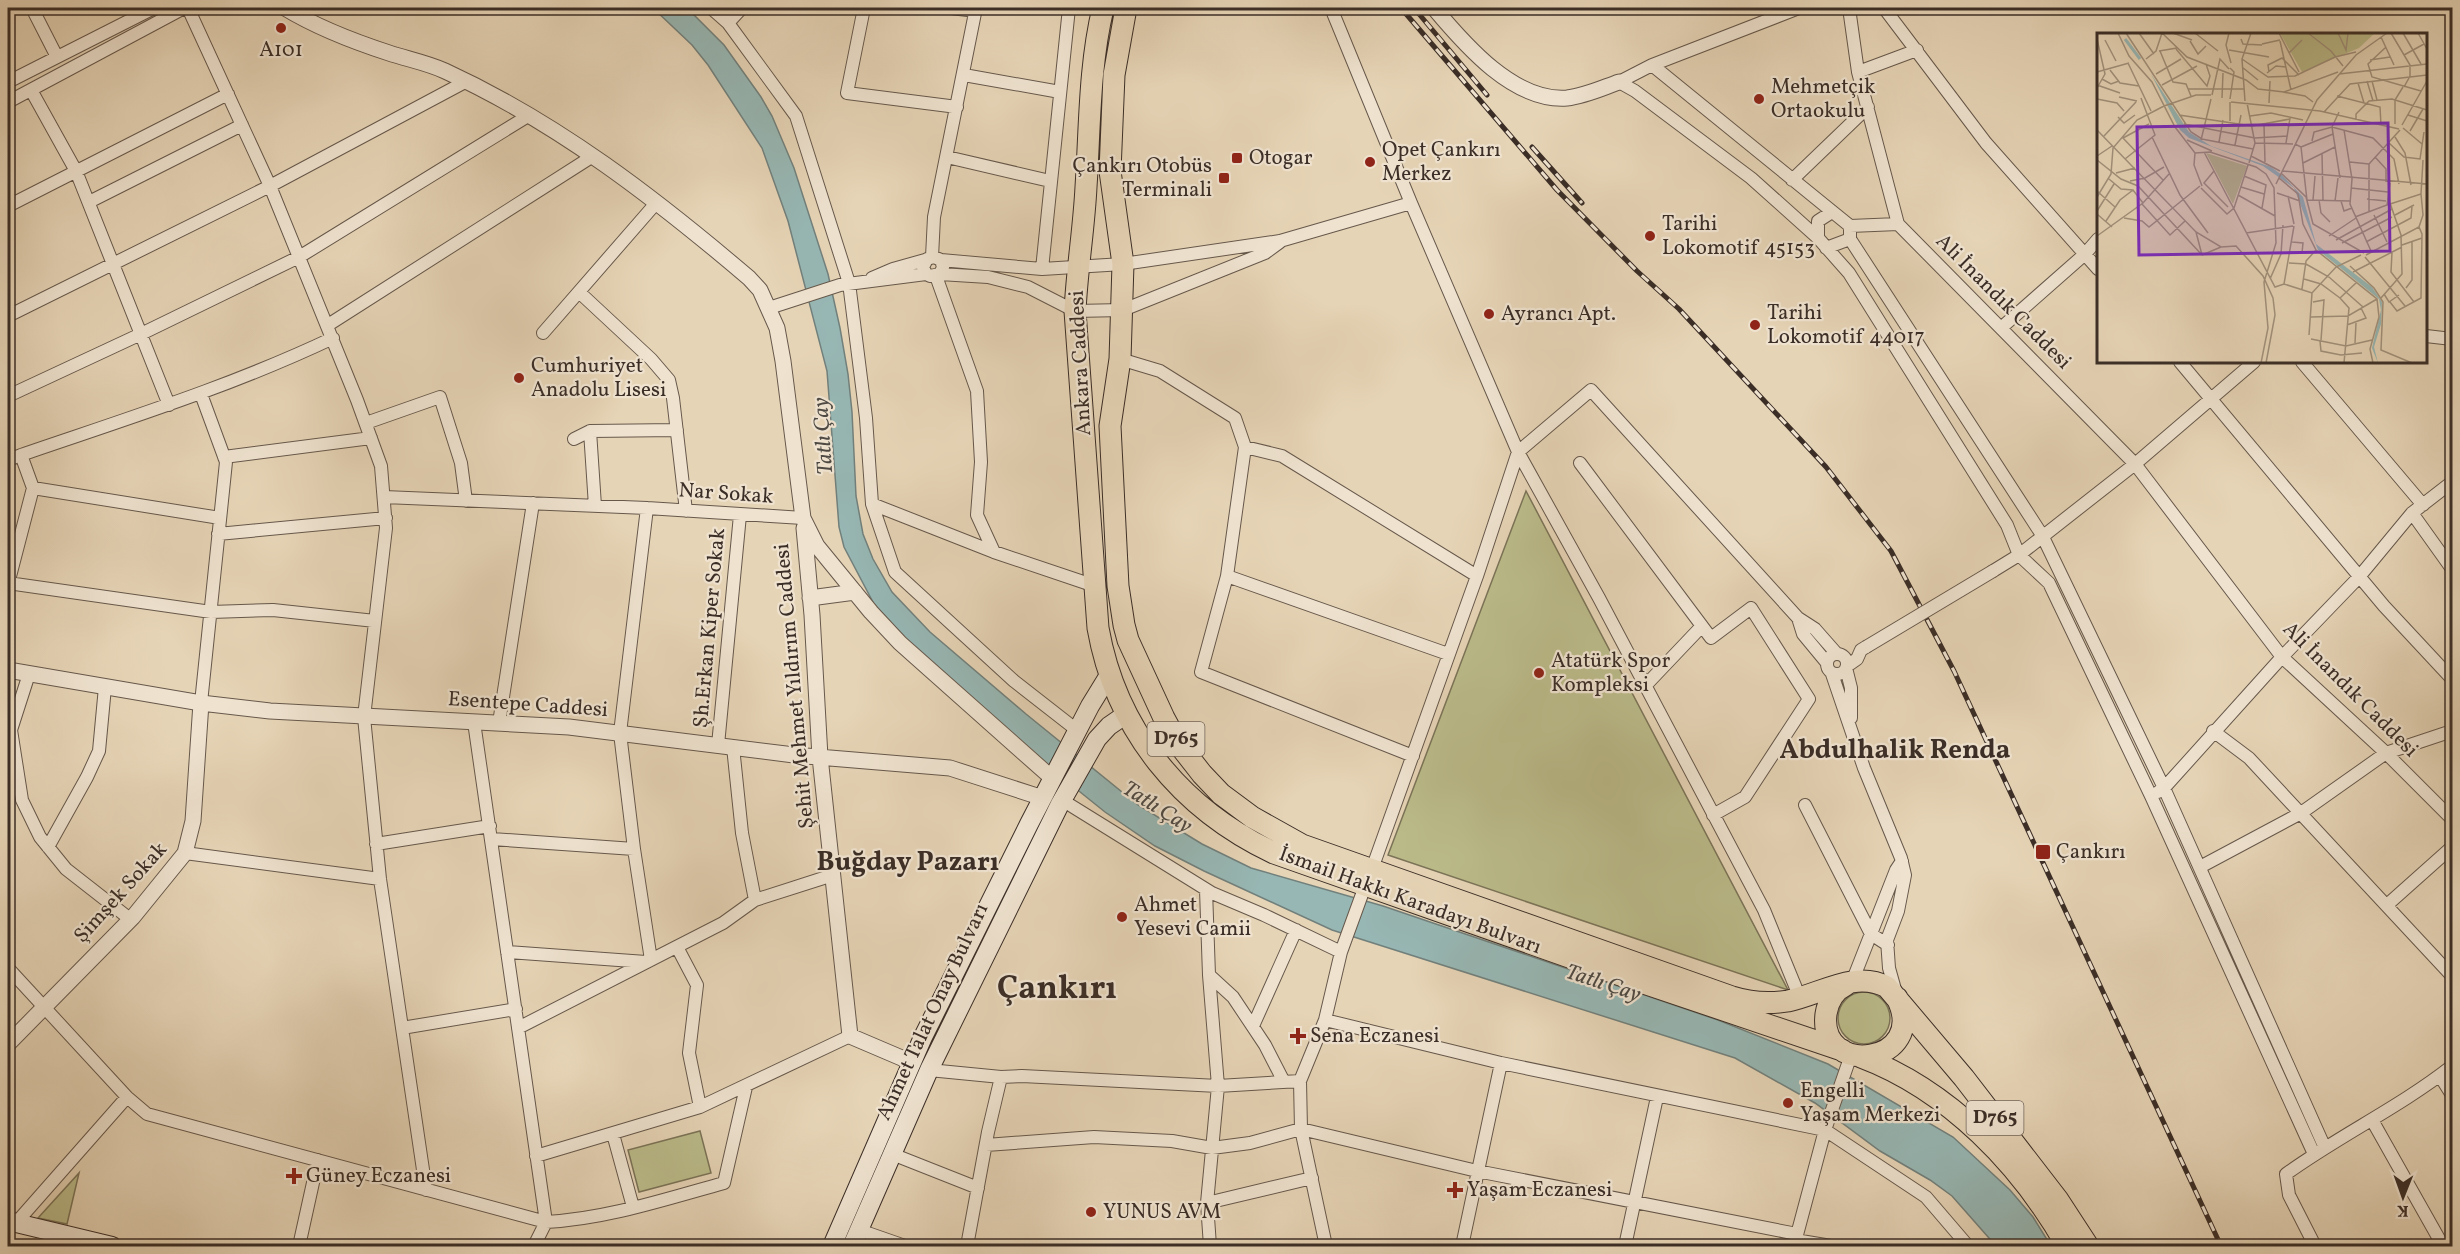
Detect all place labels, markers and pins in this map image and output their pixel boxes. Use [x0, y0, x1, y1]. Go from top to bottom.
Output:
marker: A101 [274, 21, 288, 35]
place label: A101 [259, 36, 303, 65]
place label: Mehmetçik Ortaokulu [1771, 73, 1876, 126]
marker: Mehmetçik Ortaokulu [1752, 92, 1766, 106]
place label: Opet Çankırı Merkez [1382, 136, 1501, 189]
place label: Otogar [1249, 144, 1313, 173]
marker: Otogar [1230, 151, 1244, 165]
place label: Çankırı Otobüs Terminali [1072, 152, 1212, 205]
marker: Opet Çankırı Merkez [1363, 155, 1377, 169]
marker: Çankırı Otobüs Terminali [1217, 171, 1231, 185]
place label: Tarihi Lokomotif 45153 [1662, 210, 1815, 263]
marker: Tarihi Lokomotif 45153 [1643, 229, 1657, 243]
place label: Tarihi Lokomotif 44017 [1767, 299, 1925, 352]
place label: Ayrancı Apt. [1501, 300, 1616, 329]
marker: Ayrancı Apt. [1482, 307, 1496, 321]
marker: Tarihi Lokomotif 44017 [1748, 318, 1762, 332]
place label: Cumhuriyet Anadolu Lisesi [531, 352, 666, 405]
marker: Cumhuriyet Anadolu Lisesi [512, 371, 526, 385]
place label: Atatürk Spor Kompleksi [1551, 647, 1670, 700]
marker: Atatürk Spor Kompleksi [1532, 666, 1546, 680]
place label: Çankırı [2056, 838, 2126, 867]
marker: Çankırı [2034, 843, 2052, 861]
place label: Ahmet Yesevi Camii [1134, 891, 1251, 944]
marker: Ahmet Yesevi Camii [1115, 910, 1129, 924]
place label: Sena Eczanesi [1310, 1022, 1440, 1051]
marker: Sena Eczanesi [1291, 1029, 1305, 1043]
place label: Engelli Yaşam Merkezi [1800, 1077, 1940, 1130]
marker: Engelli Yaşam Merkezi [1781, 1096, 1795, 1110]
place label: Güney Eczanesi [306, 1162, 451, 1191]
marker: Güney Eczanesi [287, 1169, 301, 1183]
place label: Yaşam Eczanesi [1467, 1176, 1612, 1205]
marker: Yaşam Eczanesi [1448, 1183, 1462, 1197]
place label: YUNUS AVM [1103, 1198, 1221, 1227]
marker: YUNUS AVM [1084, 1205, 1098, 1219]

